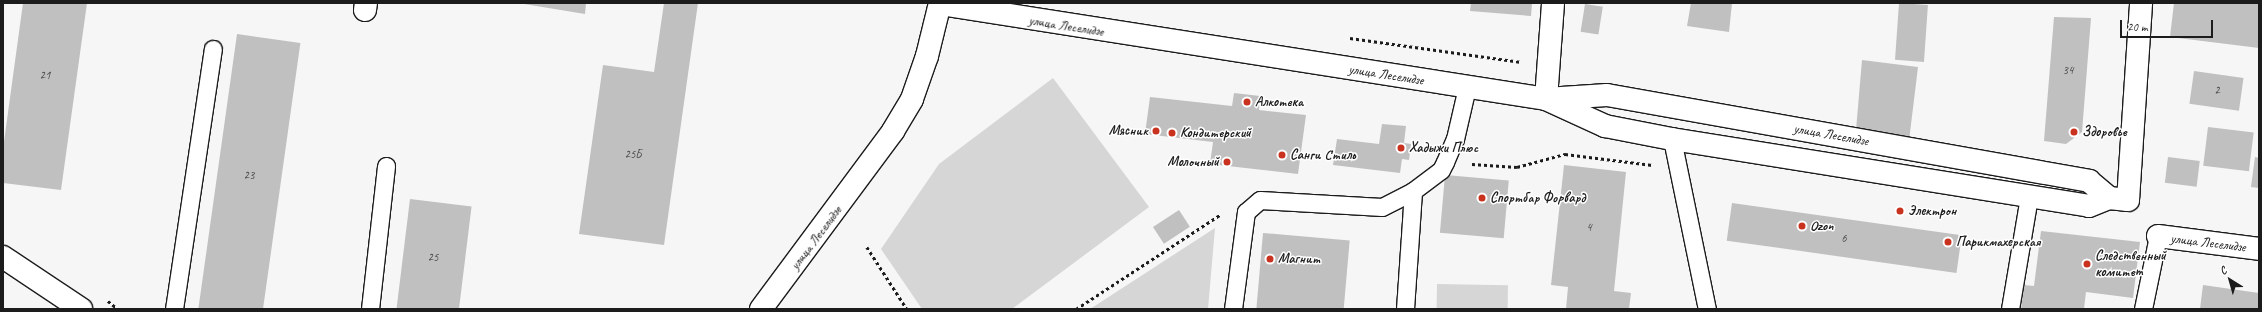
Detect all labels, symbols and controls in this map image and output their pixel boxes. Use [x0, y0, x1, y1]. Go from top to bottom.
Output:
street label: улица Леселидзе [1028, 12, 1104, 40]
scale bar [2122, 12, 2215, 38]
text: 20 m [2127, 19, 2147, 35]
street label: улица Леселидзе [1348, 61, 1424, 89]
house number: 34 [2063, 64, 2073, 78]
house number: 21 [40, 69, 50, 83]
house number: 2 [2214, 84, 2220, 98]
place label: Алкотека [1255, 94, 1303, 110]
marker: Алкотека [1242, 97, 1252, 107]
street label: улица Леселидзе [1793, 120, 1869, 150]
place label: Мясник [1109, 123, 1148, 139]
place label: Здоровье [2082, 124, 2127, 140]
place label: Кондитерский [1180, 125, 1251, 141]
marker: Мясник [1151, 126, 1161, 136]
marker: Здоровье [2069, 127, 2079, 137]
marker: Кондитерский [1167, 128, 1177, 138]
place label: Хадыжи Плюс [1409, 140, 1478, 156]
marker: Хадыжи Плюс [1396, 143, 1406, 153]
place label: Санги Стиль [1290, 147, 1354, 163]
house number: 25Б [625, 148, 641, 162]
marker: Санги Стиль [1277, 150, 1287, 160]
place label: Молочный [1168, 154, 1219, 170]
marker: Молочный [1222, 157, 1232, 167]
house number: 23 [244, 169, 254, 183]
place label: Спортбар Форвард [1490, 190, 1584, 206]
marker: Спортбар Форвард [1477, 193, 1487, 203]
street label: улица Леселидзе [787, 203, 845, 273]
place label: Электрон [1908, 203, 1956, 219]
marker: Электрон [1895, 206, 1905, 216]
place label: Ozon [1810, 218, 1833, 234]
house number: 4 [1586, 221, 1592, 235]
marker: Ozon [1797, 221, 1807, 231]
street label: улица Леселидзе [2170, 230, 2246, 256]
house number: 6 [1841, 232, 1847, 246]
place label: Парикмахерская [1956, 234, 2040, 250]
marker: Парикмахерская [1943, 237, 1953, 247]
place label: Следственный комитет [2095, 248, 2166, 280]
house number: 25 [428, 251, 438, 265]
place label: Магнит [1278, 251, 1320, 267]
marker: Магнит [1265, 254, 1275, 264]
marker: Следственный комитет [2082, 259, 2092, 269]
north arrow [2210, 260, 2250, 300]
text: С [2216, 263, 2229, 278]

